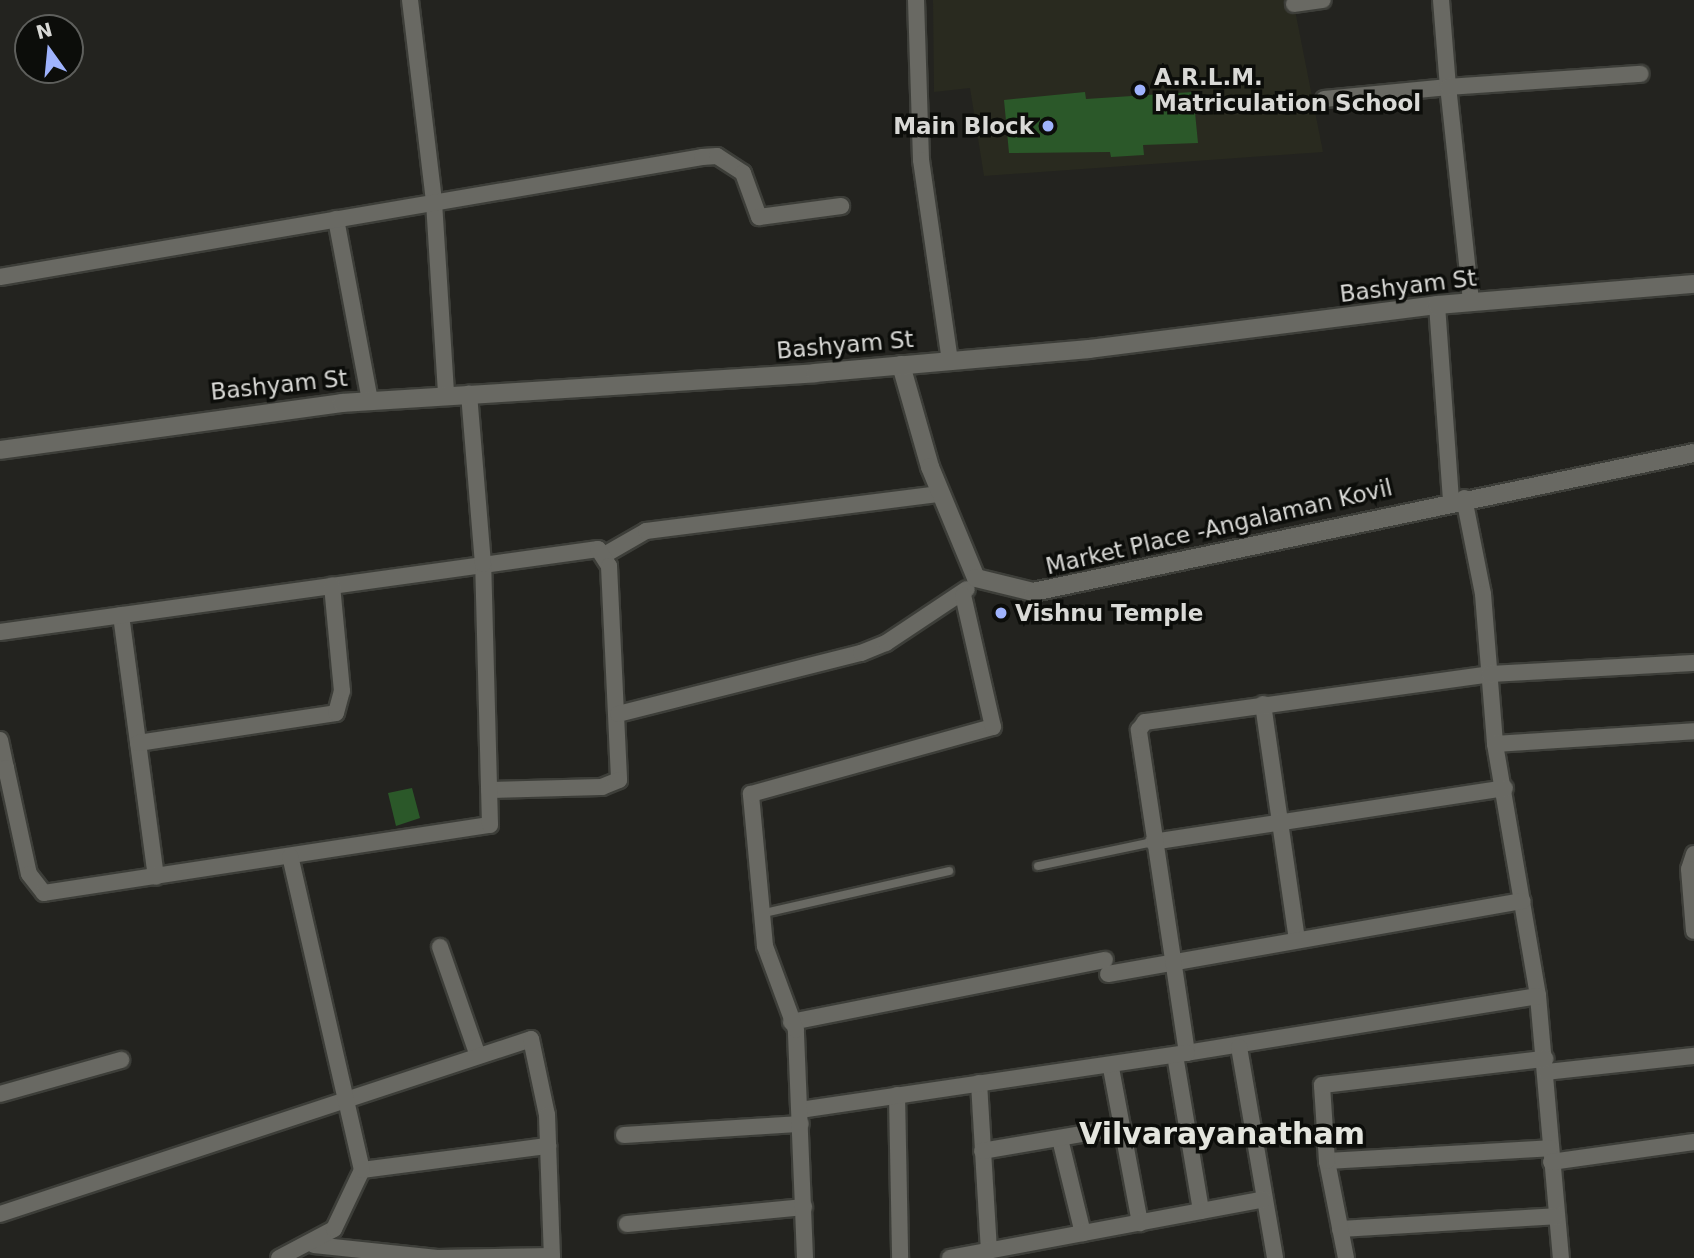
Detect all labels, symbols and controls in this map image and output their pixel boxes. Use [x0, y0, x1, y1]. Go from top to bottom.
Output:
north arrow [14, 14, 84, 84]
text: N [34, 18, 55, 43]
place label: A.R.L.M. Matriculation School [1154, 63, 1421, 117]
marker: A.R.L.M. Matriculation School [1132, 82, 1148, 98]
place label: Main Block [893, 112, 1034, 140]
marker: Main Block [1040, 118, 1056, 134]
street label: Bashyam St [1338, 264, 1478, 308]
street label: Bashyam St [775, 325, 915, 365]
street label: Bashyam St [209, 364, 349, 406]
street label: Market Place -Angalaman Kovil [1043, 474, 1395, 580]
place label: Vishnu Temple [1015, 599, 1203, 627]
marker: Vishnu Temple [993, 605, 1009, 621]
district label: Vilvarayanatham [1079, 1116, 1365, 1152]

